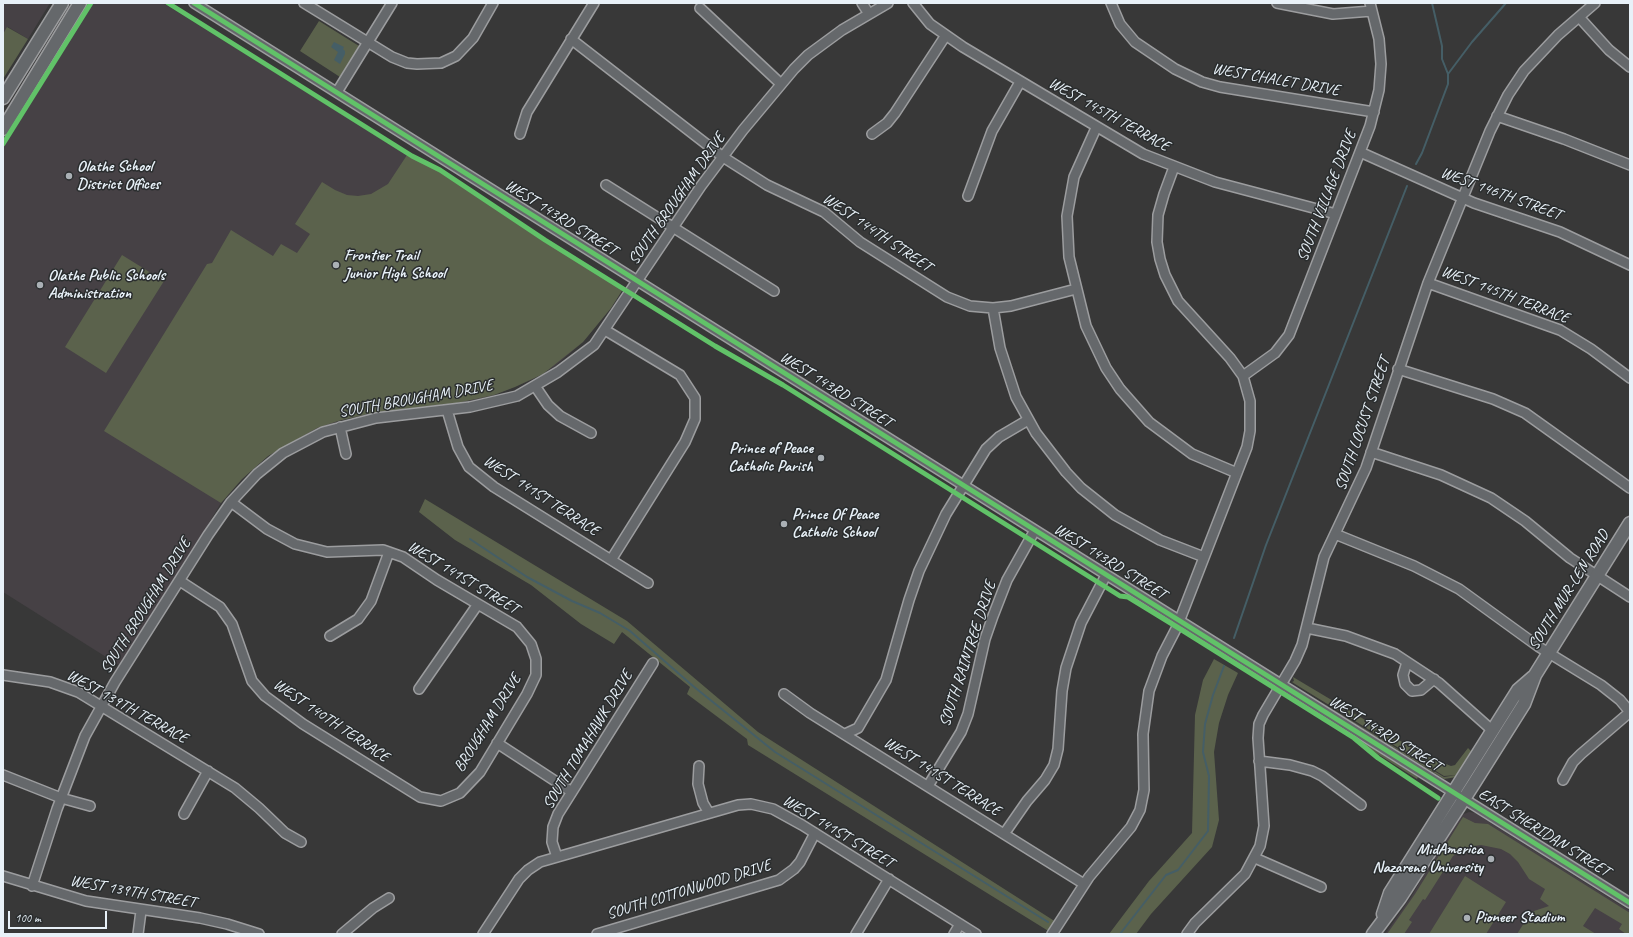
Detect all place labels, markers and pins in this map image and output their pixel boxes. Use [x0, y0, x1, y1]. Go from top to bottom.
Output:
place label: Olathe School District Offices [77, 157, 160, 195]
marker: Olathe School District Offices [64, 171, 74, 181]
place label: Frontier Trail Junior High School [344, 246, 445, 284]
marker: Frontier Trail Junior High School [331, 260, 341, 270]
place label: Olathe Public Schools Administration [48, 266, 165, 304]
marker: Olathe Public Schools Administration [35, 280, 45, 290]
place label: Prince of Peace Catholic Parish [728, 439, 813, 477]
marker: Prince of Peace Catholic Parish [816, 453, 826, 463]
place label: Prince Of Peace Catholic School [792, 505, 878, 543]
marker: Prince Of Peace Catholic School [779, 519, 789, 529]
place label: MidAmerica Nazarene University [1373, 840, 1483, 878]
marker: MidAmerica Nazarene University [1486, 854, 1496, 864]
place label: Pioneer Stadium [1475, 908, 1565, 928]
marker: Pioneer Stadium [1462, 913, 1472, 923]

